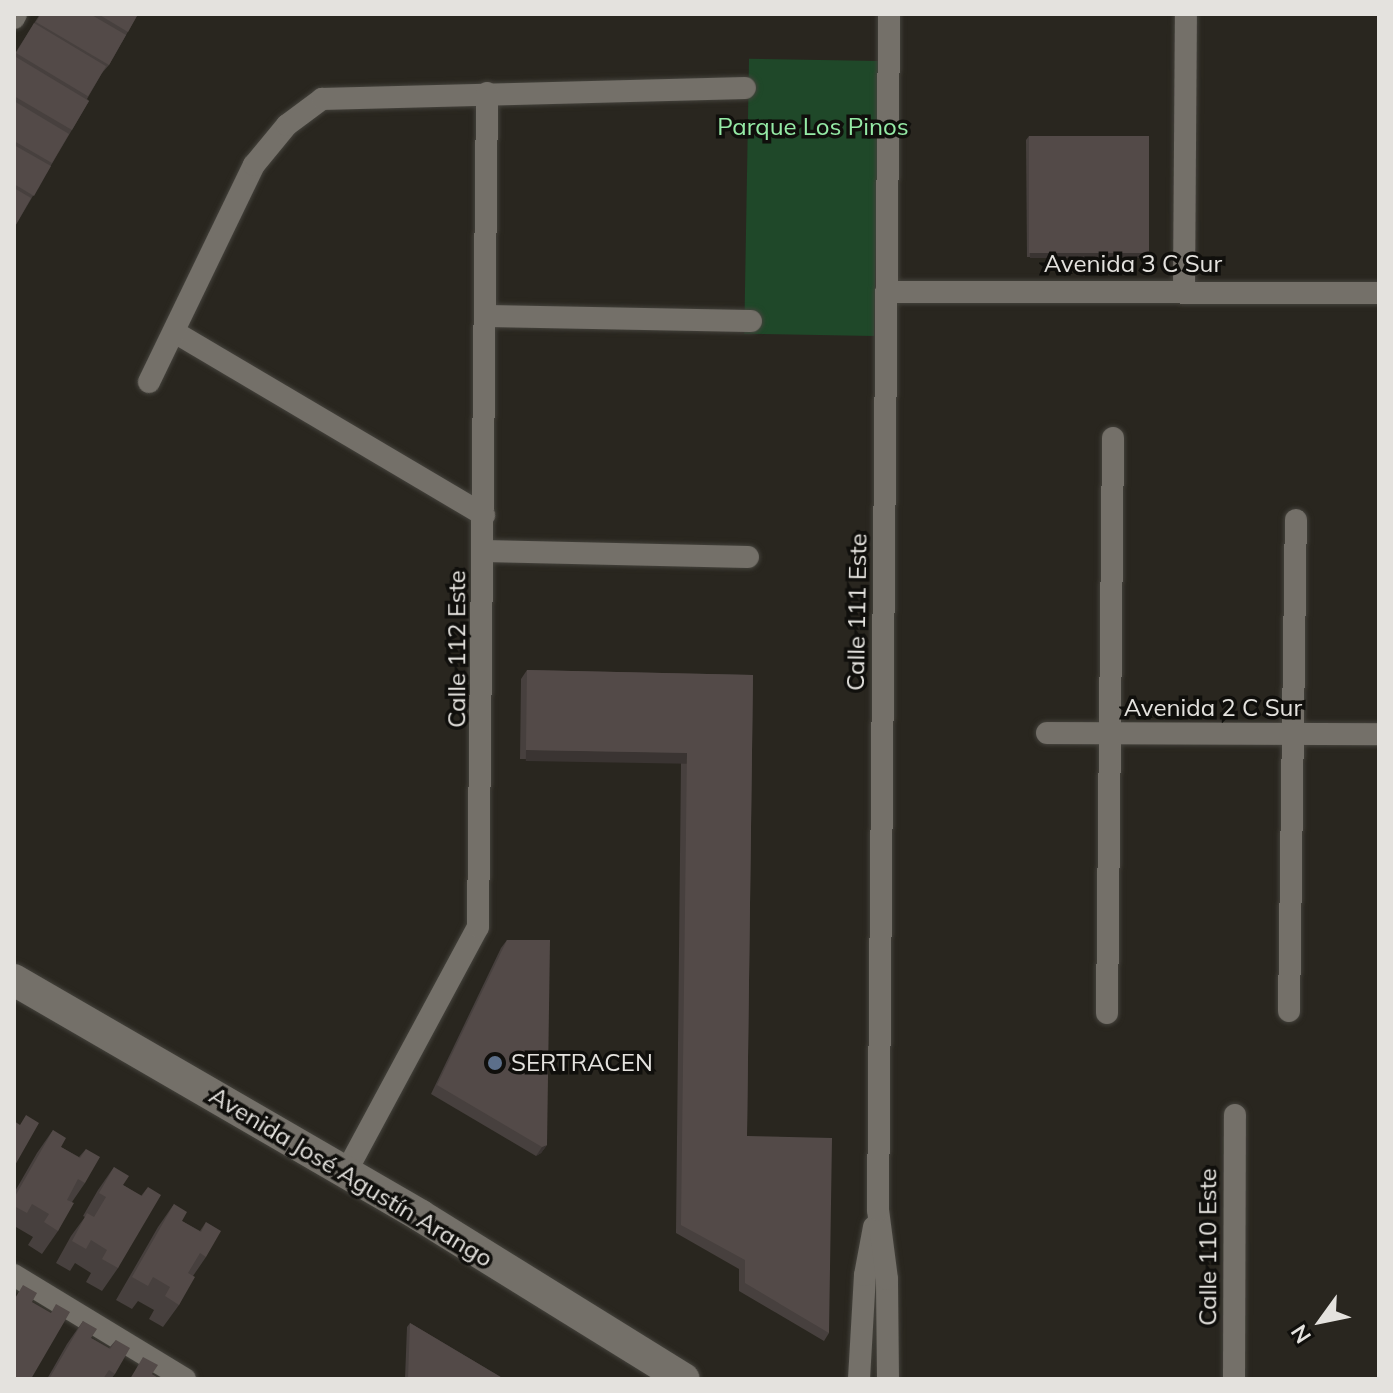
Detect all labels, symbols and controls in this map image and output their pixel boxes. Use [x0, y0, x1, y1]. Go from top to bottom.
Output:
park label: Parque Los Pinos [717, 113, 909, 141]
street label: Avenida 3 C Sur [1044, 250, 1222, 278]
street label: Calle 111 Este [841, 533, 873, 691]
street label: Calle 112 Este [443, 570, 471, 728]
street label: Avenida 2 C Sur [1124, 694, 1302, 722]
place label: SERTRACEN [511, 1049, 653, 1077]
marker: SERTRACEN [486, 1054, 504, 1072]
street label: Avenida José Agustín Arango [204, 1081, 498, 1273]
street label: Calle 110 Este [1194, 1168, 1222, 1326]
north arrow [1281, 1281, 1361, 1361]
text: N [1285, 1319, 1317, 1349]

